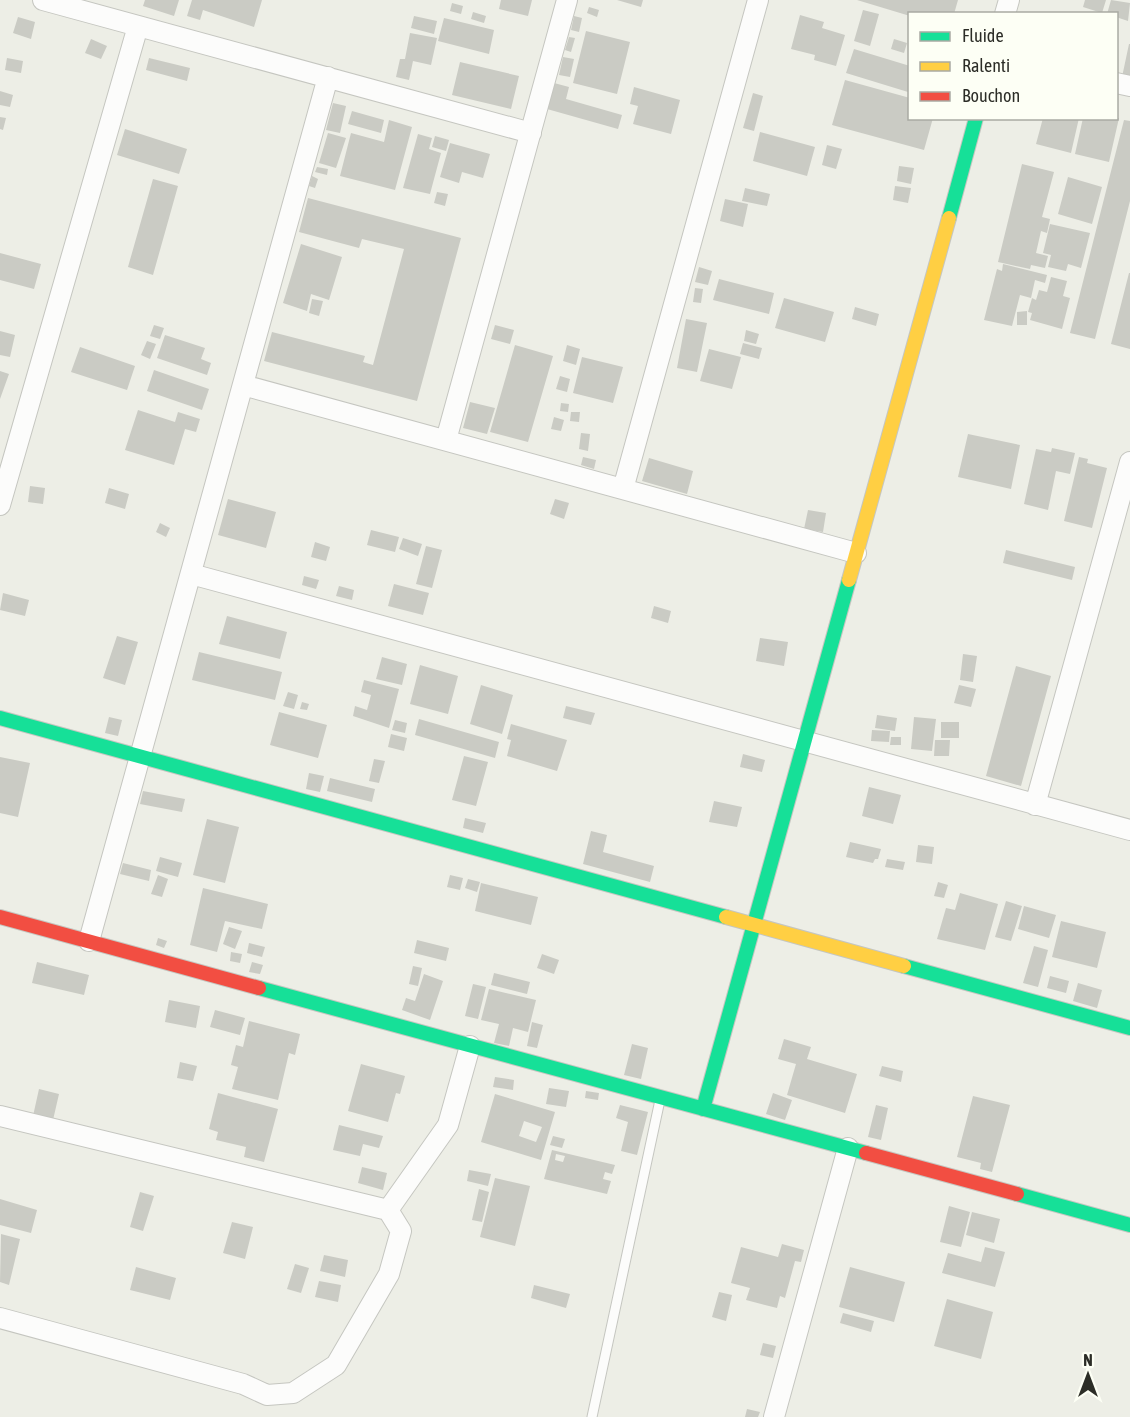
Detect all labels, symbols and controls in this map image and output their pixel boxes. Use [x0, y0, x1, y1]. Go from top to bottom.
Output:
legend [908, 12, 1118, 120]
text: Fluide [962, 25, 1004, 46]
text: Ralenti [962, 55, 1010, 76]
text: Bouchon [962, 85, 1020, 106]
north arrow [1058, 1345, 1118, 1405]
text: N [1083, 1351, 1093, 1369]

